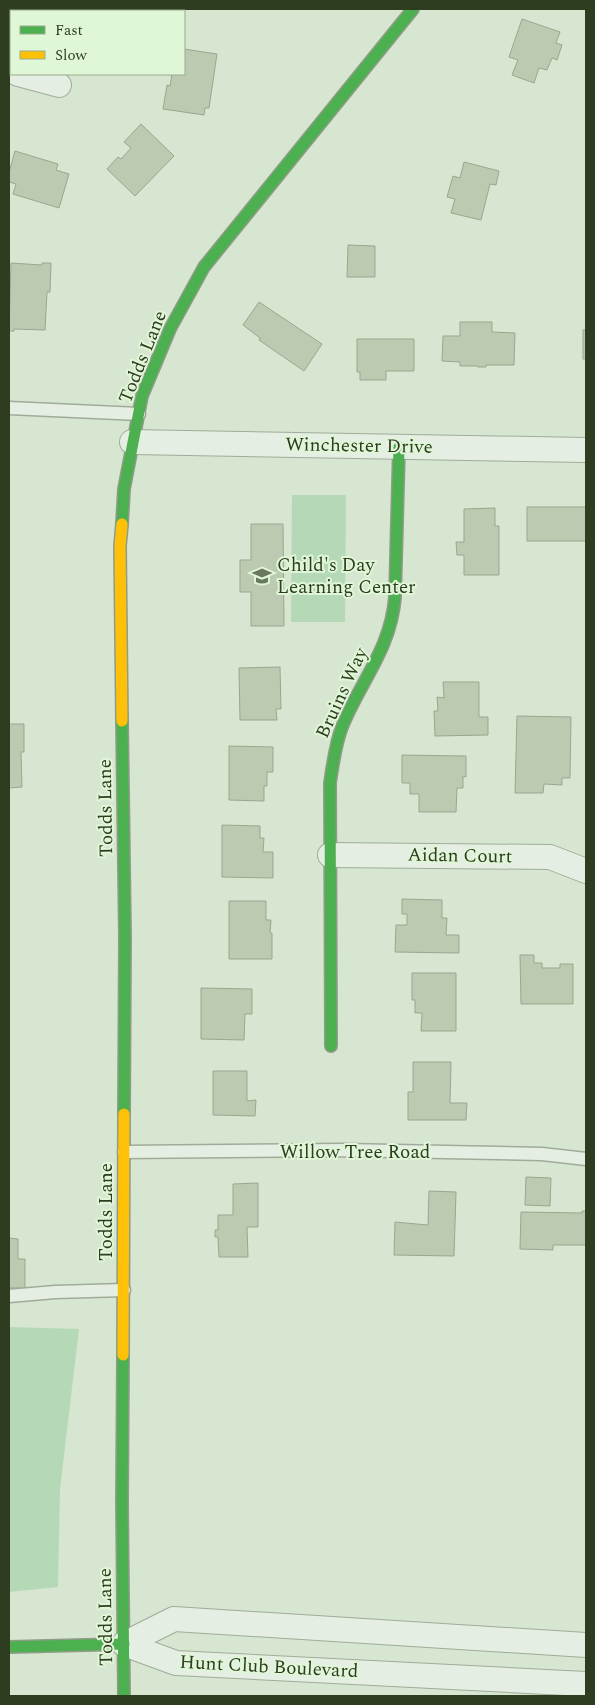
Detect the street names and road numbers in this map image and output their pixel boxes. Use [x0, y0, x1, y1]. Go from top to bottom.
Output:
street label: Todds Lane [111, 306, 175, 408]
street label: Winchester Drive [285, 430, 433, 462]
street label: Bruins Way [308, 642, 376, 743]
street label: Todds Lane [91, 759, 121, 857]
street label: Aidan Court [407, 841, 513, 871]
street label: Willow Tree Road [280, 1138, 430, 1167]
street label: Todds Lane [92, 1163, 121, 1261]
street label: Todds Lane [91, 1568, 121, 1666]
street label: Hunt Club Boulevard [179, 1648, 359, 1686]

